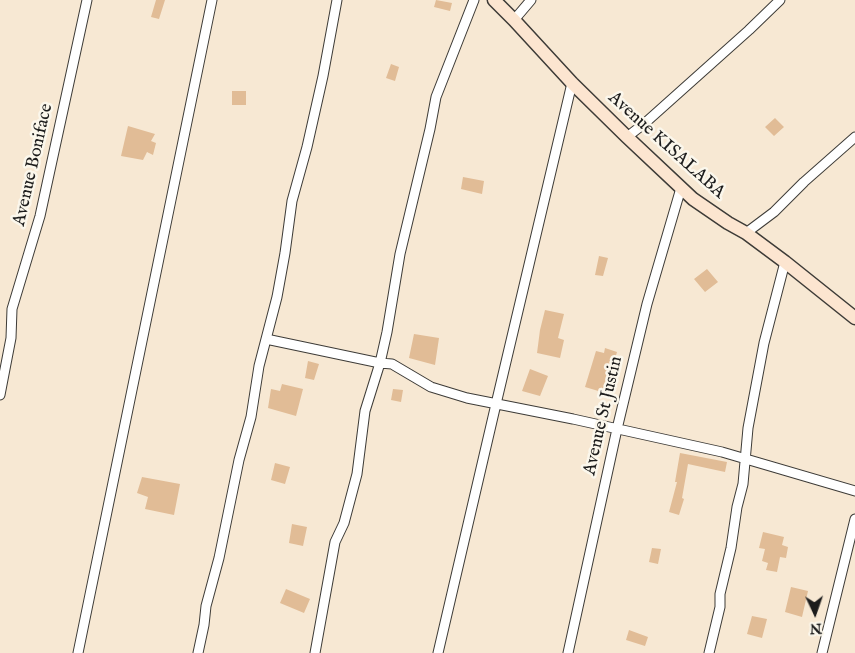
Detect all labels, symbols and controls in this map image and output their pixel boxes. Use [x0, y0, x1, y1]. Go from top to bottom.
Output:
street label: Avenue KISALABA [603, 88, 729, 204]
street label: Avenue Boniface [9, 102, 59, 228]
street label: Avenue St Justin [580, 354, 628, 478]
north arrow [790, 588, 840, 638]
text: N [809, 619, 822, 637]

